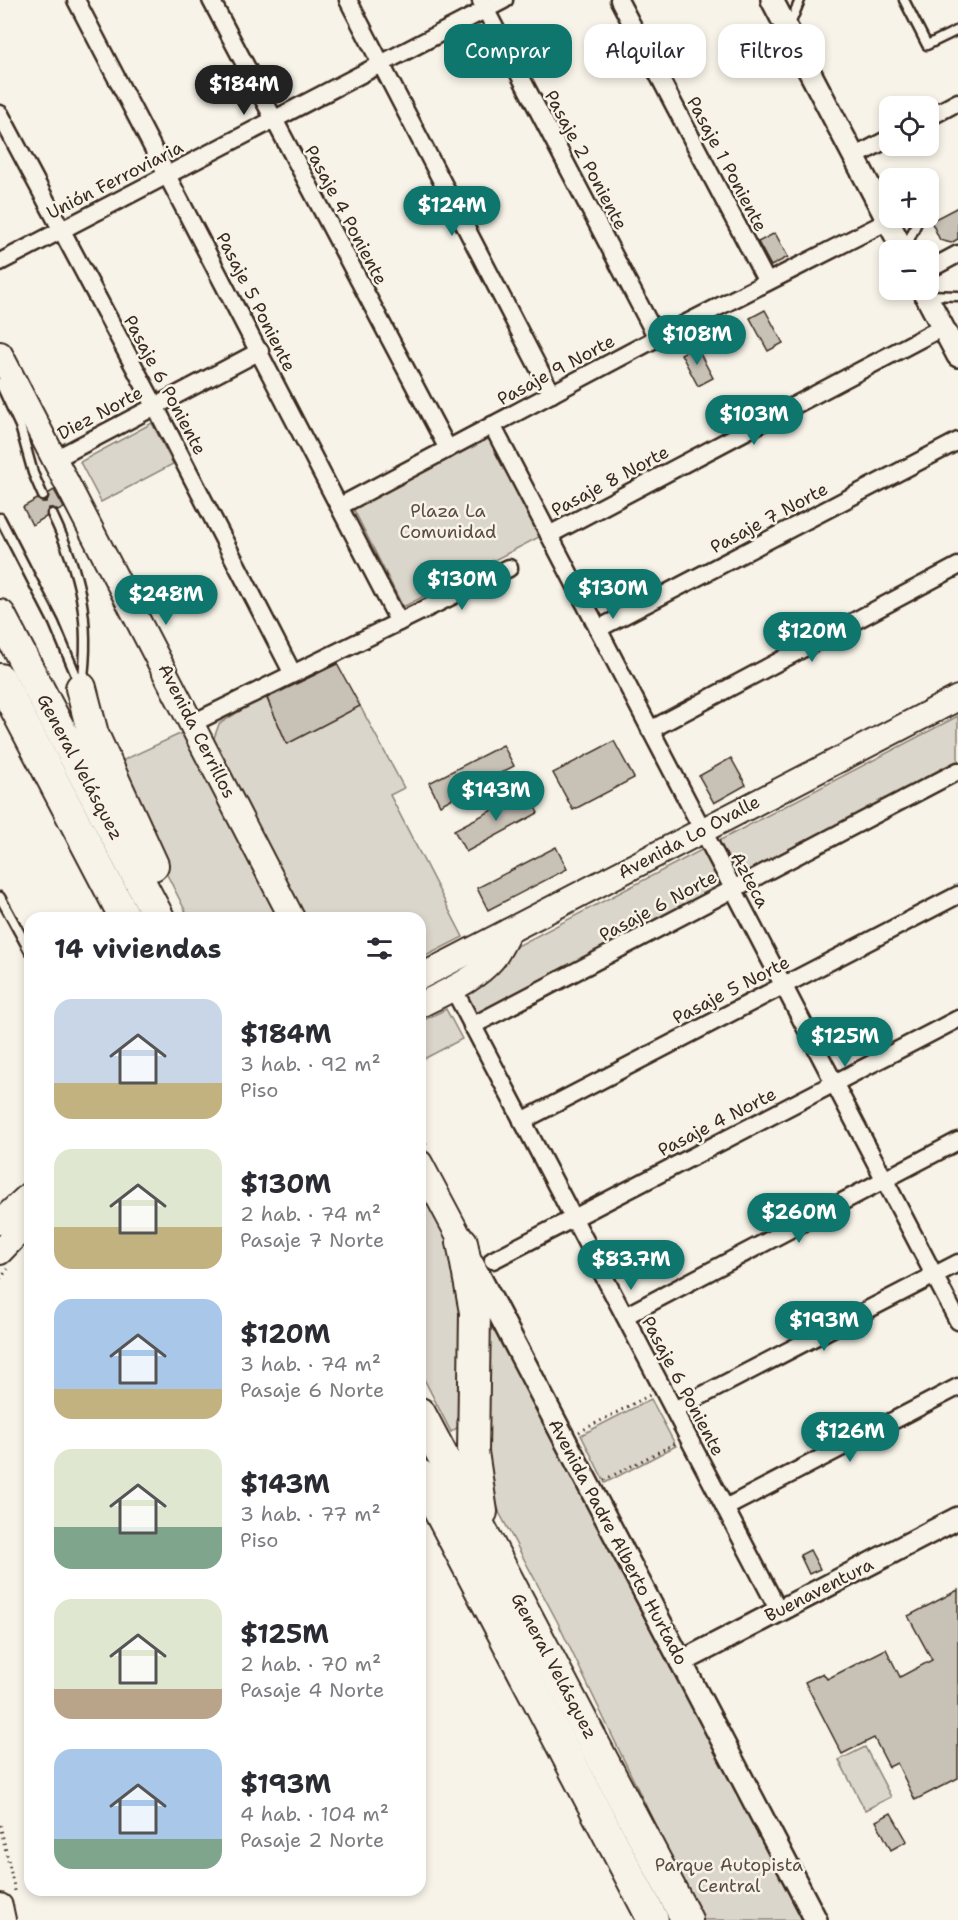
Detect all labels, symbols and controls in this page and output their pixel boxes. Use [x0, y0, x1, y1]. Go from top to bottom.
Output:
chip: Comprar [444, 24, 572, 78]
chip: Alquilar [584, 24, 706, 78]
chip: Filtros [718, 24, 825, 78]
pin: $184M [202, 65, 286, 116]
text: $184M [209, 71, 279, 97]
street label: Pasaje 2 Poniente [539, 86, 633, 234]
street label: Pasaje 1 Poniente [681, 92, 773, 236]
map controls [879, 96, 939, 300]
button: locate [879, 96, 939, 156]
street label: Unión Ferroviaria [43, 135, 187, 225]
street label: Pasaje 4 Poniente [299, 141, 393, 289]
button: + [879, 168, 939, 228]
pin: $124M [410, 186, 494, 237]
text: $124M [417, 192, 487, 218]
street label: Pasaje 5 Poniente [210, 228, 302, 376]
button: − [879, 240, 939, 300]
street label: Pasaje 6 Poniente [118, 311, 212, 459]
pin: $108M [655, 315, 739, 366]
text: $108M [662, 321, 732, 347]
street label: Pasaje 9 Norte [493, 329, 619, 411]
street label: Diez Norte [53, 381, 147, 445]
pin: $103M [712, 395, 796, 446]
text: $103M [719, 401, 789, 427]
street label: Pasaje 8 Norte [547, 440, 673, 522]
street label: Pasaje 7 Norte [706, 477, 832, 559]
park label: Plaza La Comunidad [400, 499, 496, 544]
pin: $130M [420, 560, 504, 611]
text: $130M [427, 566, 497, 592]
pin: $130M [571, 569, 655, 620]
pin: $248M [124, 575, 208, 626]
text: $130M [578, 575, 648, 601]
text: $248M [129, 581, 203, 607]
pin: $120M [770, 612, 854, 663]
text: $120M [777, 618, 847, 644]
street label: Avenida Cerrillos [153, 660, 241, 802]
street label: General Velásquez [31, 690, 129, 844]
pin: $143M [454, 771, 538, 822]
text: $143M [461, 777, 531, 803]
street label: Avenida Lo Ovalle [614, 789, 764, 885]
street label: Azteca [725, 848, 775, 912]
street label: Pasaje 6 Norte [595, 865, 721, 947]
text: 14 viviendas [54, 931, 222, 966]
icon: filters [363, 932, 396, 965]
street label: Pasaje 5 Norte [668, 950, 794, 1030]
text: $184M [240, 1016, 332, 1051]
pin: $125M [803, 1017, 887, 1068]
icon: home [102, 1023, 174, 1095]
text: $125M [811, 1023, 879, 1049]
text: 3 hab. · 92 m² [240, 1051, 381, 1077]
text: Piso [240, 1077, 278, 1103]
street label: Pasaje 4 Norte [654, 1082, 780, 1162]
text: $130M [240, 1166, 331, 1201]
icon: home [102, 1173, 174, 1245]
pin: $260M [757, 1193, 841, 1244]
text: $260M [761, 1199, 837, 1225]
text: 2 hab. · 74 m² [240, 1201, 381, 1227]
text: Pasaje 7 Norte [240, 1227, 384, 1253]
pin: $83.7M [582, 1240, 680, 1291]
text: $83.7M [592, 1246, 670, 1272]
pin: $193M [782, 1301, 866, 1352]
text: $193M [789, 1307, 859, 1333]
street label: Pasaje 6 Poniente [636, 1312, 730, 1460]
text: $120M [240, 1316, 331, 1351]
icon: home [102, 1323, 174, 1395]
text: 3 hab. · 74 m² [240, 1351, 381, 1377]
text: Pasaje 6 Norte [240, 1377, 384, 1403]
pin: $126M [808, 1412, 892, 1463]
street label: Avenida Padre Alberto Hurtado [543, 1415, 693, 1669]
text: $126M [815, 1418, 885, 1444]
text: $143M [240, 1466, 330, 1501]
icon: home [102, 1473, 174, 1545]
text: 3 hab. · 77 m² [240, 1501, 381, 1527]
text: Piso [240, 1527, 278, 1553]
street label: Buenaventura [761, 1552, 877, 1628]
street label: General Velásquez [505, 1589, 603, 1743]
text: $125M [240, 1616, 329, 1651]
icon: home [102, 1623, 174, 1695]
text: 2 hab. · 70 m² [240, 1651, 381, 1677]
text: Pasaje 4 Norte [240, 1677, 384, 1703]
text: $193M [240, 1766, 331, 1801]
icon: home [102, 1773, 174, 1845]
text: 4 hab. · 104 m² [240, 1801, 389, 1827]
text: Pasaje 2 Norte [240, 1827, 384, 1853]
park label: Parque Autopista Central [655, 1853, 803, 1898]

